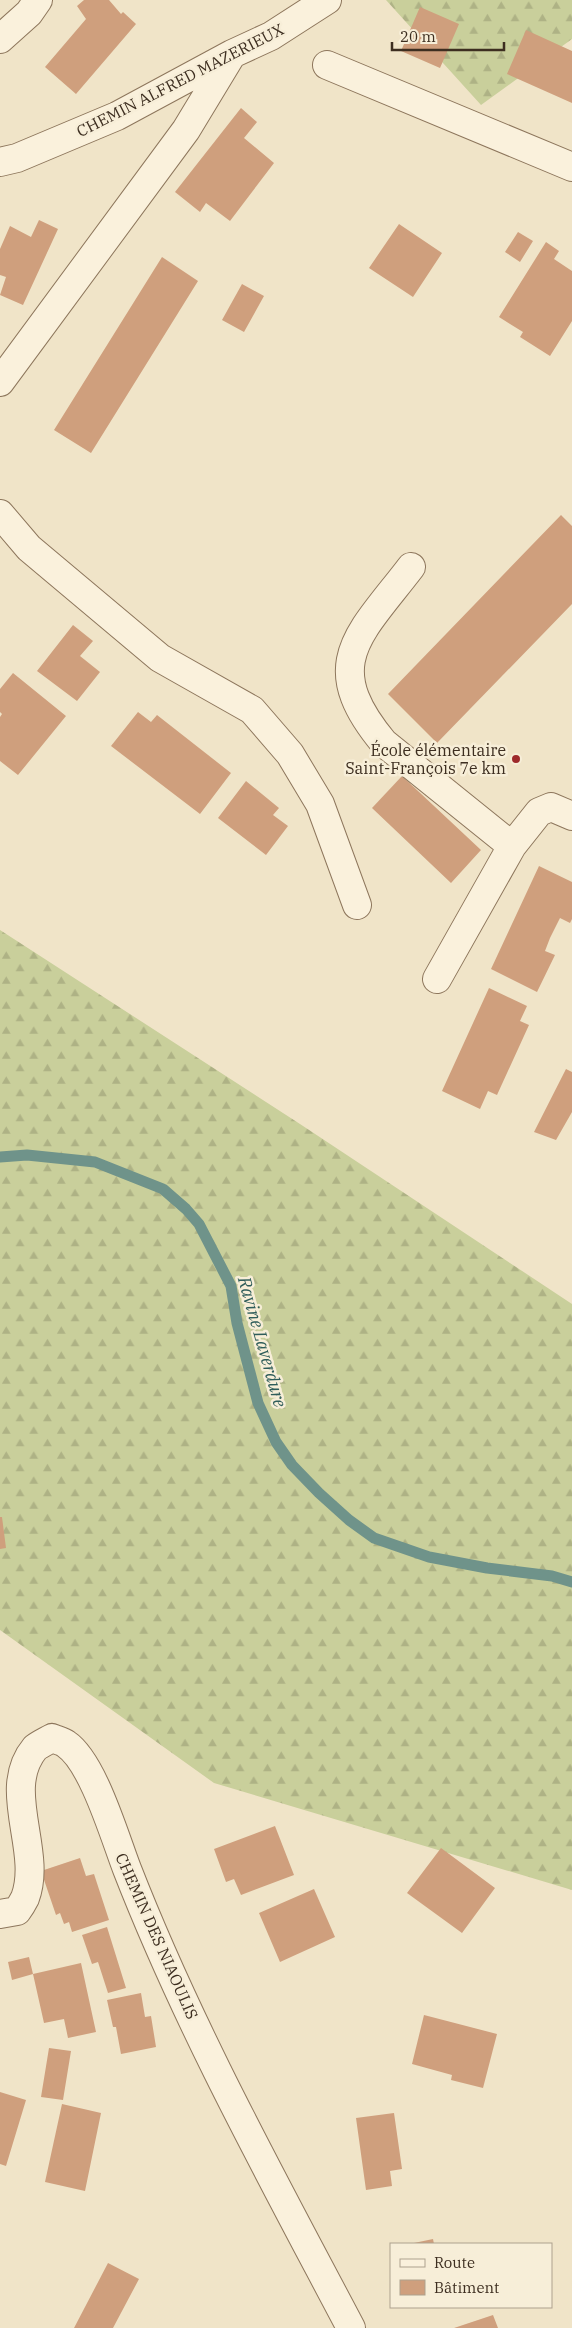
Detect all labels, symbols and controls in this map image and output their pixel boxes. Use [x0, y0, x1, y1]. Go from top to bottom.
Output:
street label: CHEMIN ALFRED MAZERIEUX [73, 19, 287, 141]
scale bar [392, 20, 504, 52]
text: 20 m [400, 27, 436, 46]
place label: École élémentaire Saint-François 7e km [345, 739, 506, 778]
marker: École élémentaire Saint-François 7e km [510, 753, 522, 765]
water label: Ravine Laverdure [233, 1273, 292, 1410]
street label: CHEMIN DES NIAOULIS [111, 1850, 203, 2022]
legend [390, 2243, 552, 2308]
text: Route [434, 2253, 475, 2272]
text: Bâtiment [434, 2278, 499, 2297]

